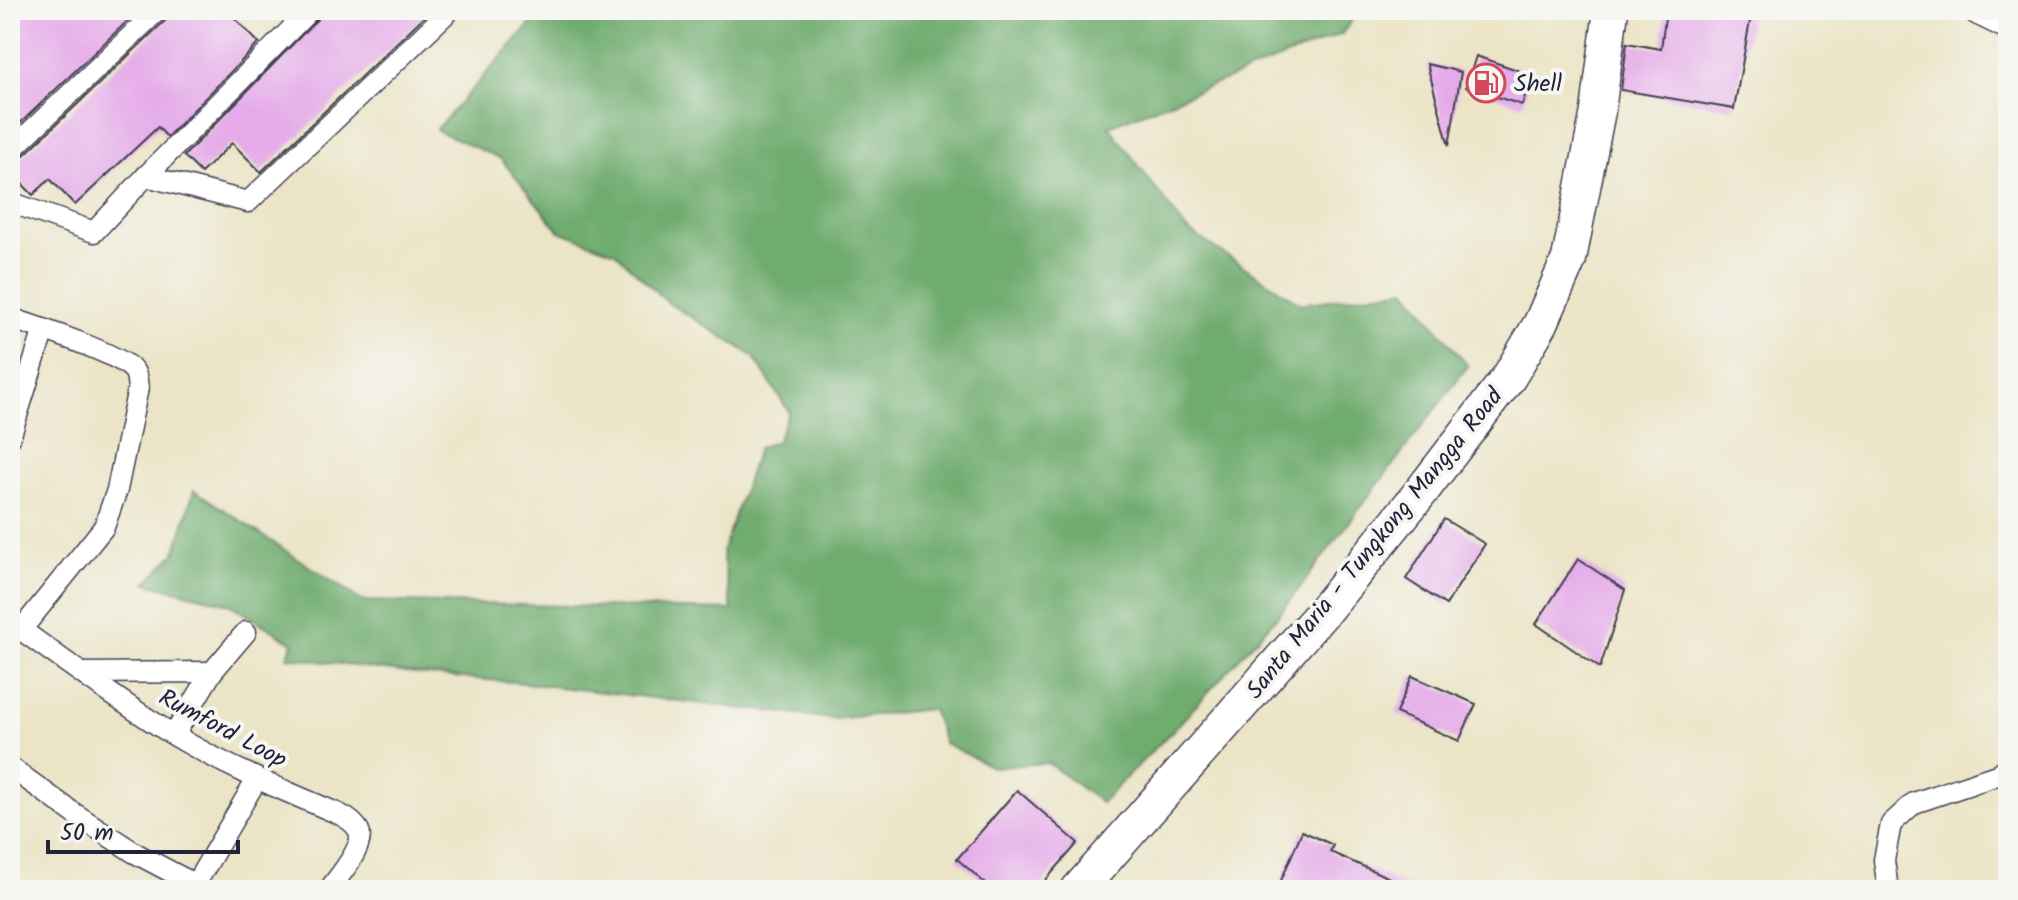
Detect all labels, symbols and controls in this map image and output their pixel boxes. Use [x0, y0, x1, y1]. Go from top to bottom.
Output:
fuel station icon: Shell [1465, 62, 1507, 104]
place label: Shell [1514, 65, 1562, 104]
street label: Santa Maria - Tungkong Mangga Road [1237, 379, 1514, 708]
street label: Rumford Loop [151, 679, 294, 780]
scale bar [48, 804, 238, 854]
text: 50 m [60, 814, 114, 853]

